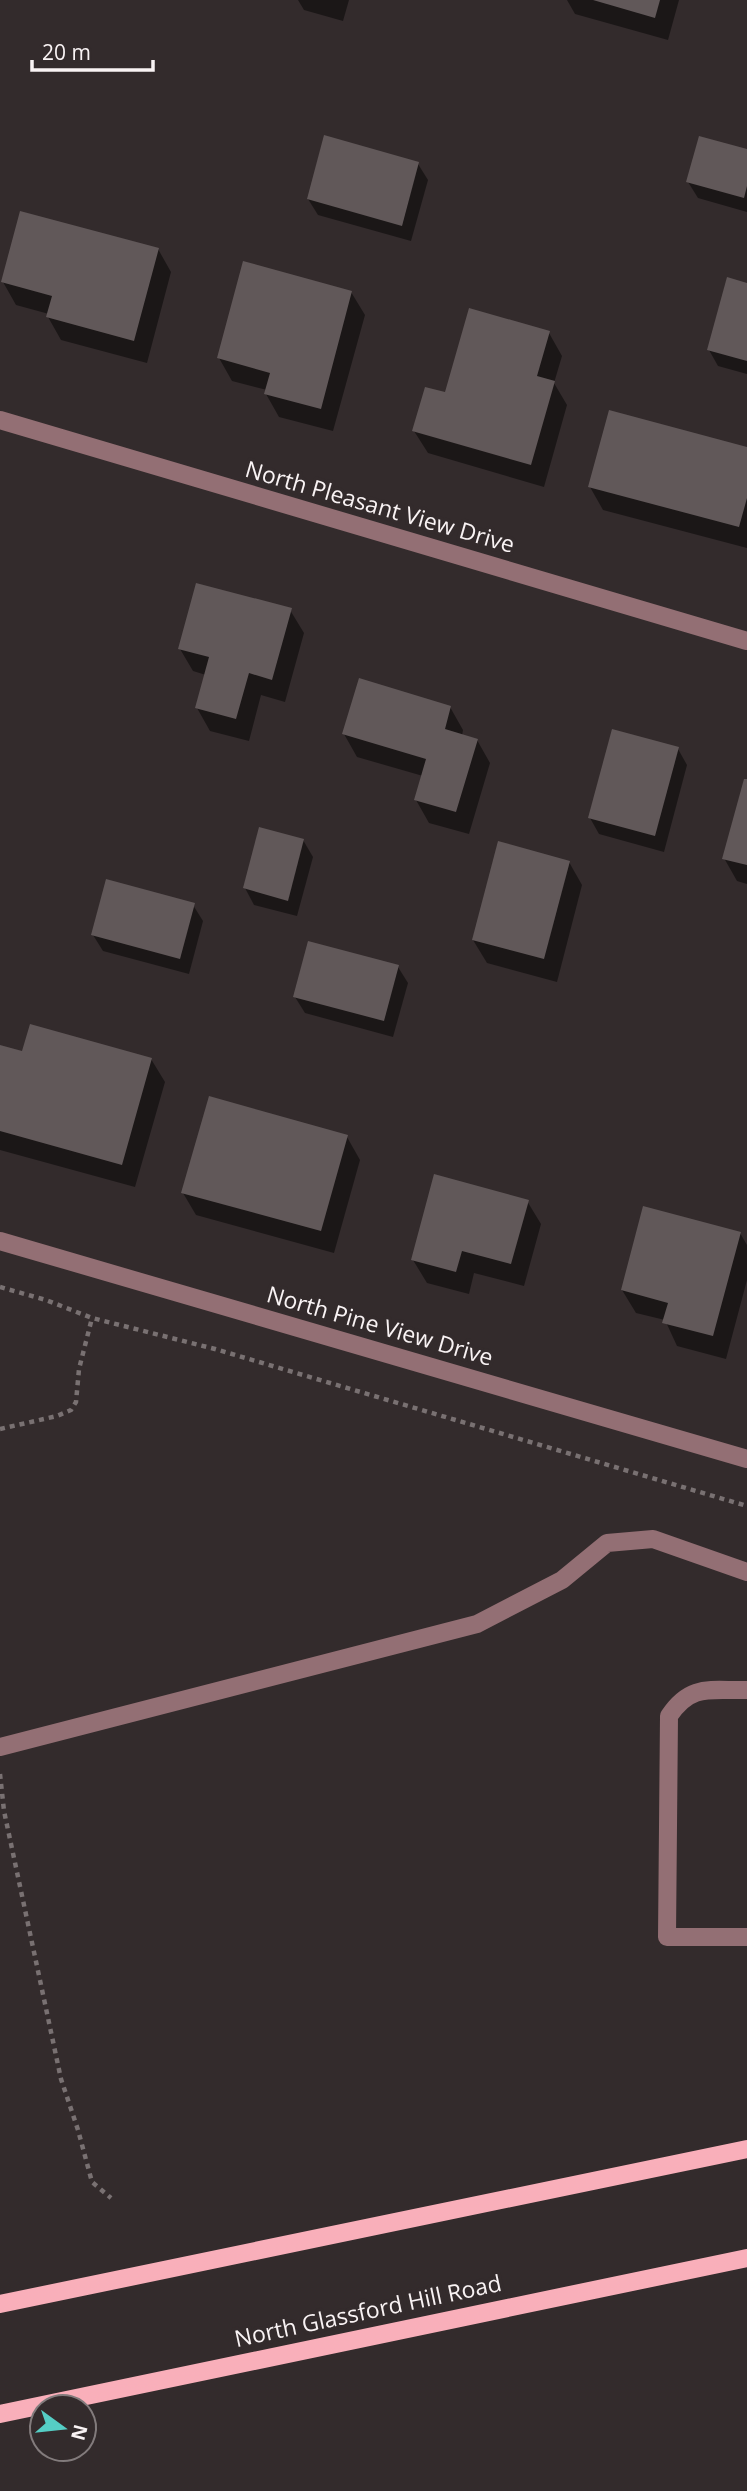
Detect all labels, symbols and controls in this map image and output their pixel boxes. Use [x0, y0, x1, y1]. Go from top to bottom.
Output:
scale bar [32, 28, 152, 72]
text: 20 m [42, 38, 91, 66]
street label: North Pleasant View Drive [242, 452, 519, 560]
street label: North Pine View Drive [263, 1277, 497, 1373]
street label: North Glassford Hill Road [231, 2266, 504, 2354]
north arrow [28, 2393, 98, 2463]
text: N [65, 2422, 94, 2443]

